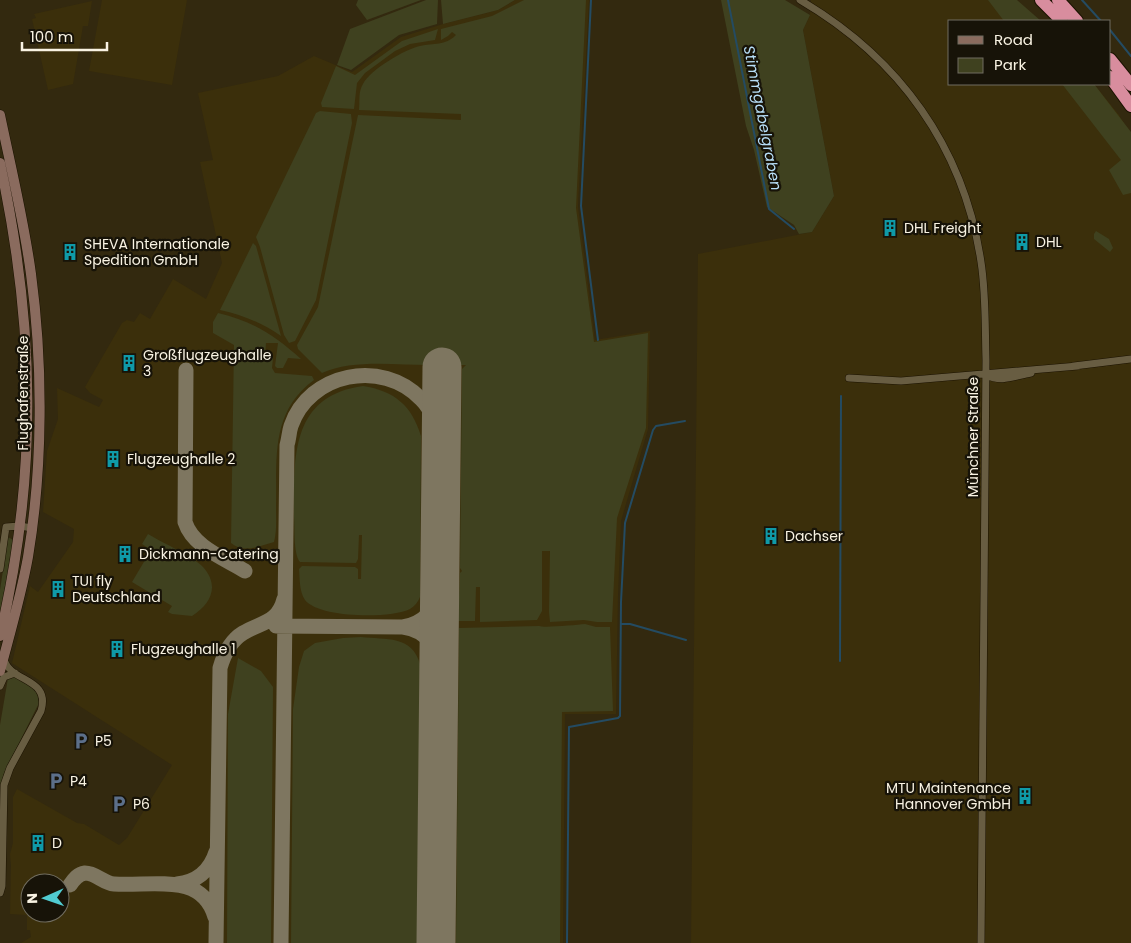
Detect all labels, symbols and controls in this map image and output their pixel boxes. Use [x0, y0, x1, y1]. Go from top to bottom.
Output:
scale bar [22, 20, 108, 52]
legend [948, 20, 1111, 85]
text: 100 m [30, 26, 73, 47]
text: Road [994, 29, 1033, 50]
water label: Stimmgabelgraben [739, 44, 787, 192]
text: Park [994, 54, 1026, 75]
building icon: DHL Freight [880, 218, 900, 238]
place label: DHL Freight [904, 218, 981, 238]
building icon: DHL [1012, 232, 1032, 252]
place label: DHL [1036, 232, 1062, 252]
place label: SHEVA Internationale Spedition GmbH [84, 234, 230, 270]
building icon: SHEVA Internationale Spedition GmbH [60, 242, 80, 262]
street label: Flughafenstraße [13, 335, 33, 450]
place label: Großflugzeughalle 3 [143, 345, 272, 381]
building icon: Großflugzeughalle 3 [119, 353, 139, 373]
street label: Münchner Straße [963, 377, 983, 497]
building icon: Flugzeughalle 2 [103, 449, 123, 469]
place label: Flugzeughalle 2 [127, 449, 235, 469]
building icon: Dachser [761, 526, 781, 546]
place label: Dachser [785, 526, 843, 546]
building icon: Dickmann-Catering [115, 544, 135, 564]
place label: Dickmann-Catering [139, 544, 279, 564]
place label: TUI fly Deutschland [72, 571, 161, 607]
building icon: TUI fly Deutschland [48, 579, 68, 599]
building icon: Flugzeughalle 1 [107, 639, 127, 659]
place label: Flugzeughalle 1 [131, 639, 236, 659]
parking icon: P5 [71, 731, 91, 751]
place label: P5 [95, 731, 112, 751]
parking icon: P4 [46, 771, 66, 791]
place label: P4 [70, 771, 87, 791]
place label: MTU Maintenance Hannover GmbH [886, 778, 1011, 814]
building icon: MTU Maintenance Hannover GmbH [1015, 786, 1035, 806]
parking icon: P6 [109, 794, 129, 814]
place label: P6 [133, 794, 150, 814]
building icon: D [28, 833, 48, 853]
place label: D [52, 833, 62, 853]
north arrow [20, 873, 70, 923]
text: N [22, 893, 42, 904]

